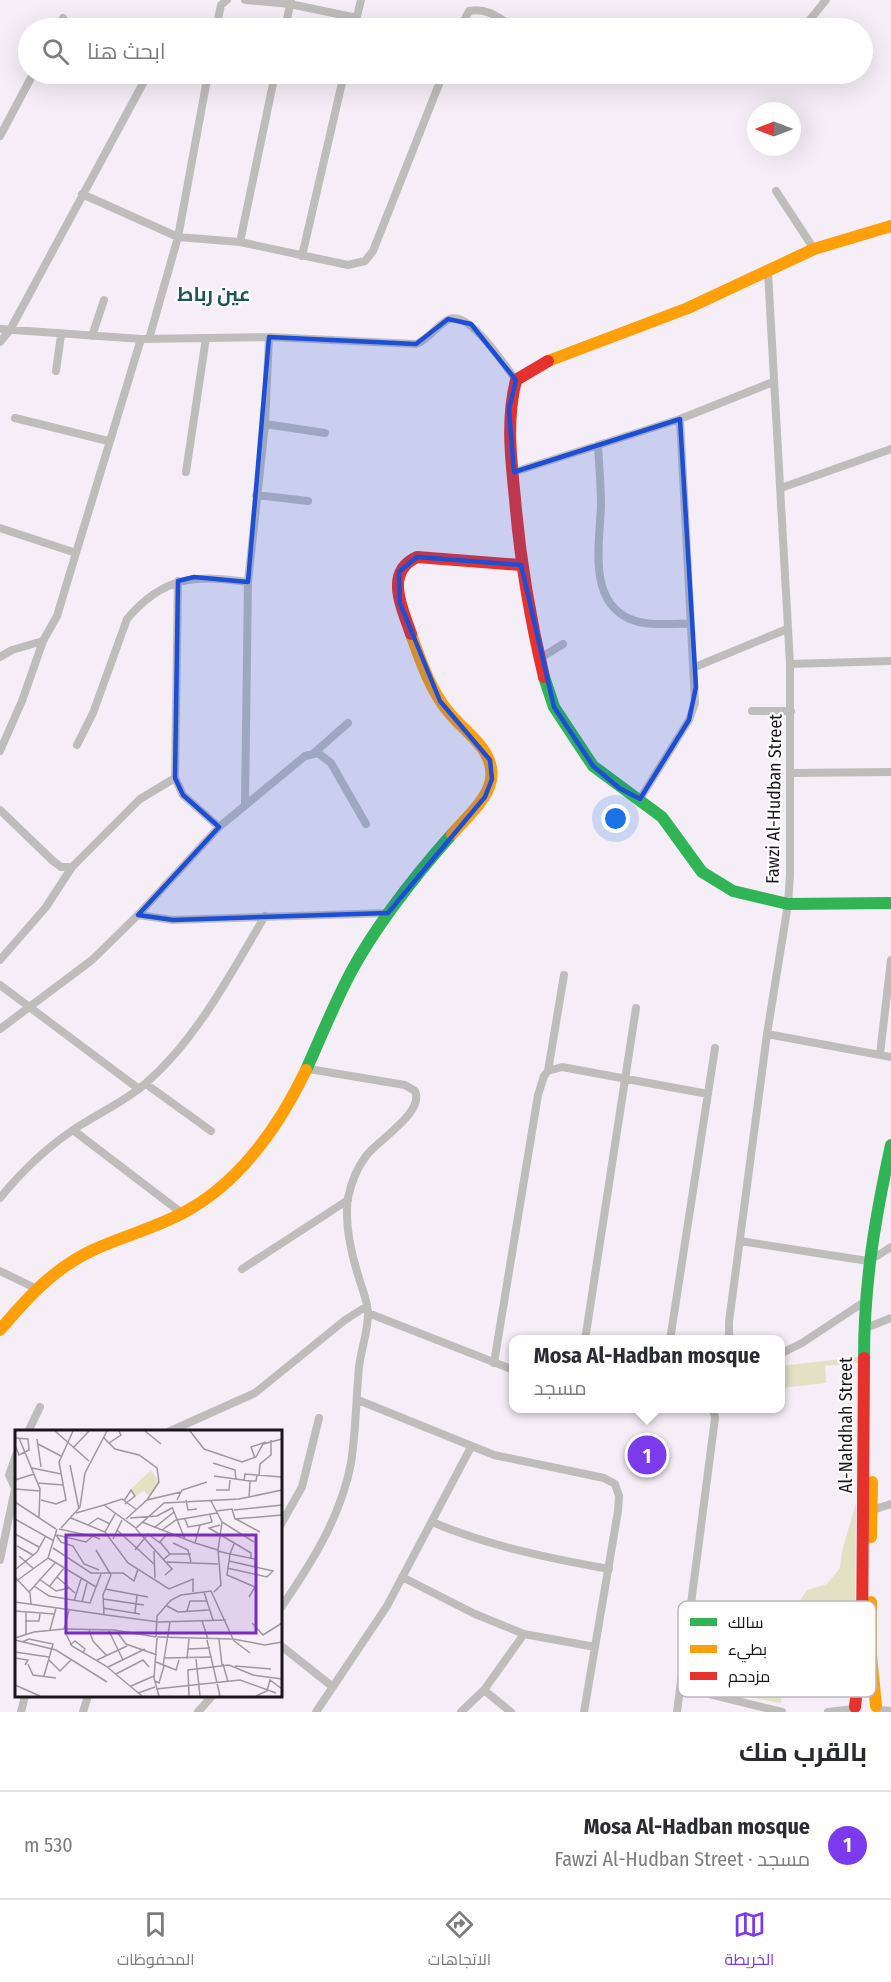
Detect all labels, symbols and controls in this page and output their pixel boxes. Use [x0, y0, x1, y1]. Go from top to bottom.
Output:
search box [18, 18, 873, 84]
icon: search [39, 35, 72, 68]
text: ابحث هنا [87, 38, 166, 65]
north arrow [747, 102, 801, 156]
district label: عين رباط [177, 282, 251, 306]
street label: Fawzi Al-Hudban Street [762, 714, 786, 884]
your location [601, 804, 630, 833]
popup [509, 1335, 785, 1413]
text: Mosa Al-Hadban mosque [534, 1342, 760, 1369]
street label: Al-Nahdhah Street [835, 1357, 857, 1493]
text: مسجد [534, 1376, 587, 1400]
inset map [15, 1430, 282, 1697]
pin: 1 [628, 1432, 666, 1478]
legend [678, 1601, 876, 1697]
text: سالك [728, 1613, 763, 1632]
text: بطيء [728, 1640, 767, 1663]
text: مزدحم [728, 1667, 770, 1688]
text: بالقرب منك [739, 1737, 867, 1768]
text: Mosa Al-Hadban mosque [584, 1813, 810, 1840]
text: 530 m [24, 1833, 73, 1857]
text: 1 [843, 1833, 852, 1857]
text: مسجد · Fawzi Al-Hudban Street [555, 1847, 810, 1871]
tab: المحفوظات [117, 1908, 195, 1974]
tab: الاتجاهات [428, 1908, 491, 1974]
tab: الخريطة [724, 1908, 774, 1974]

